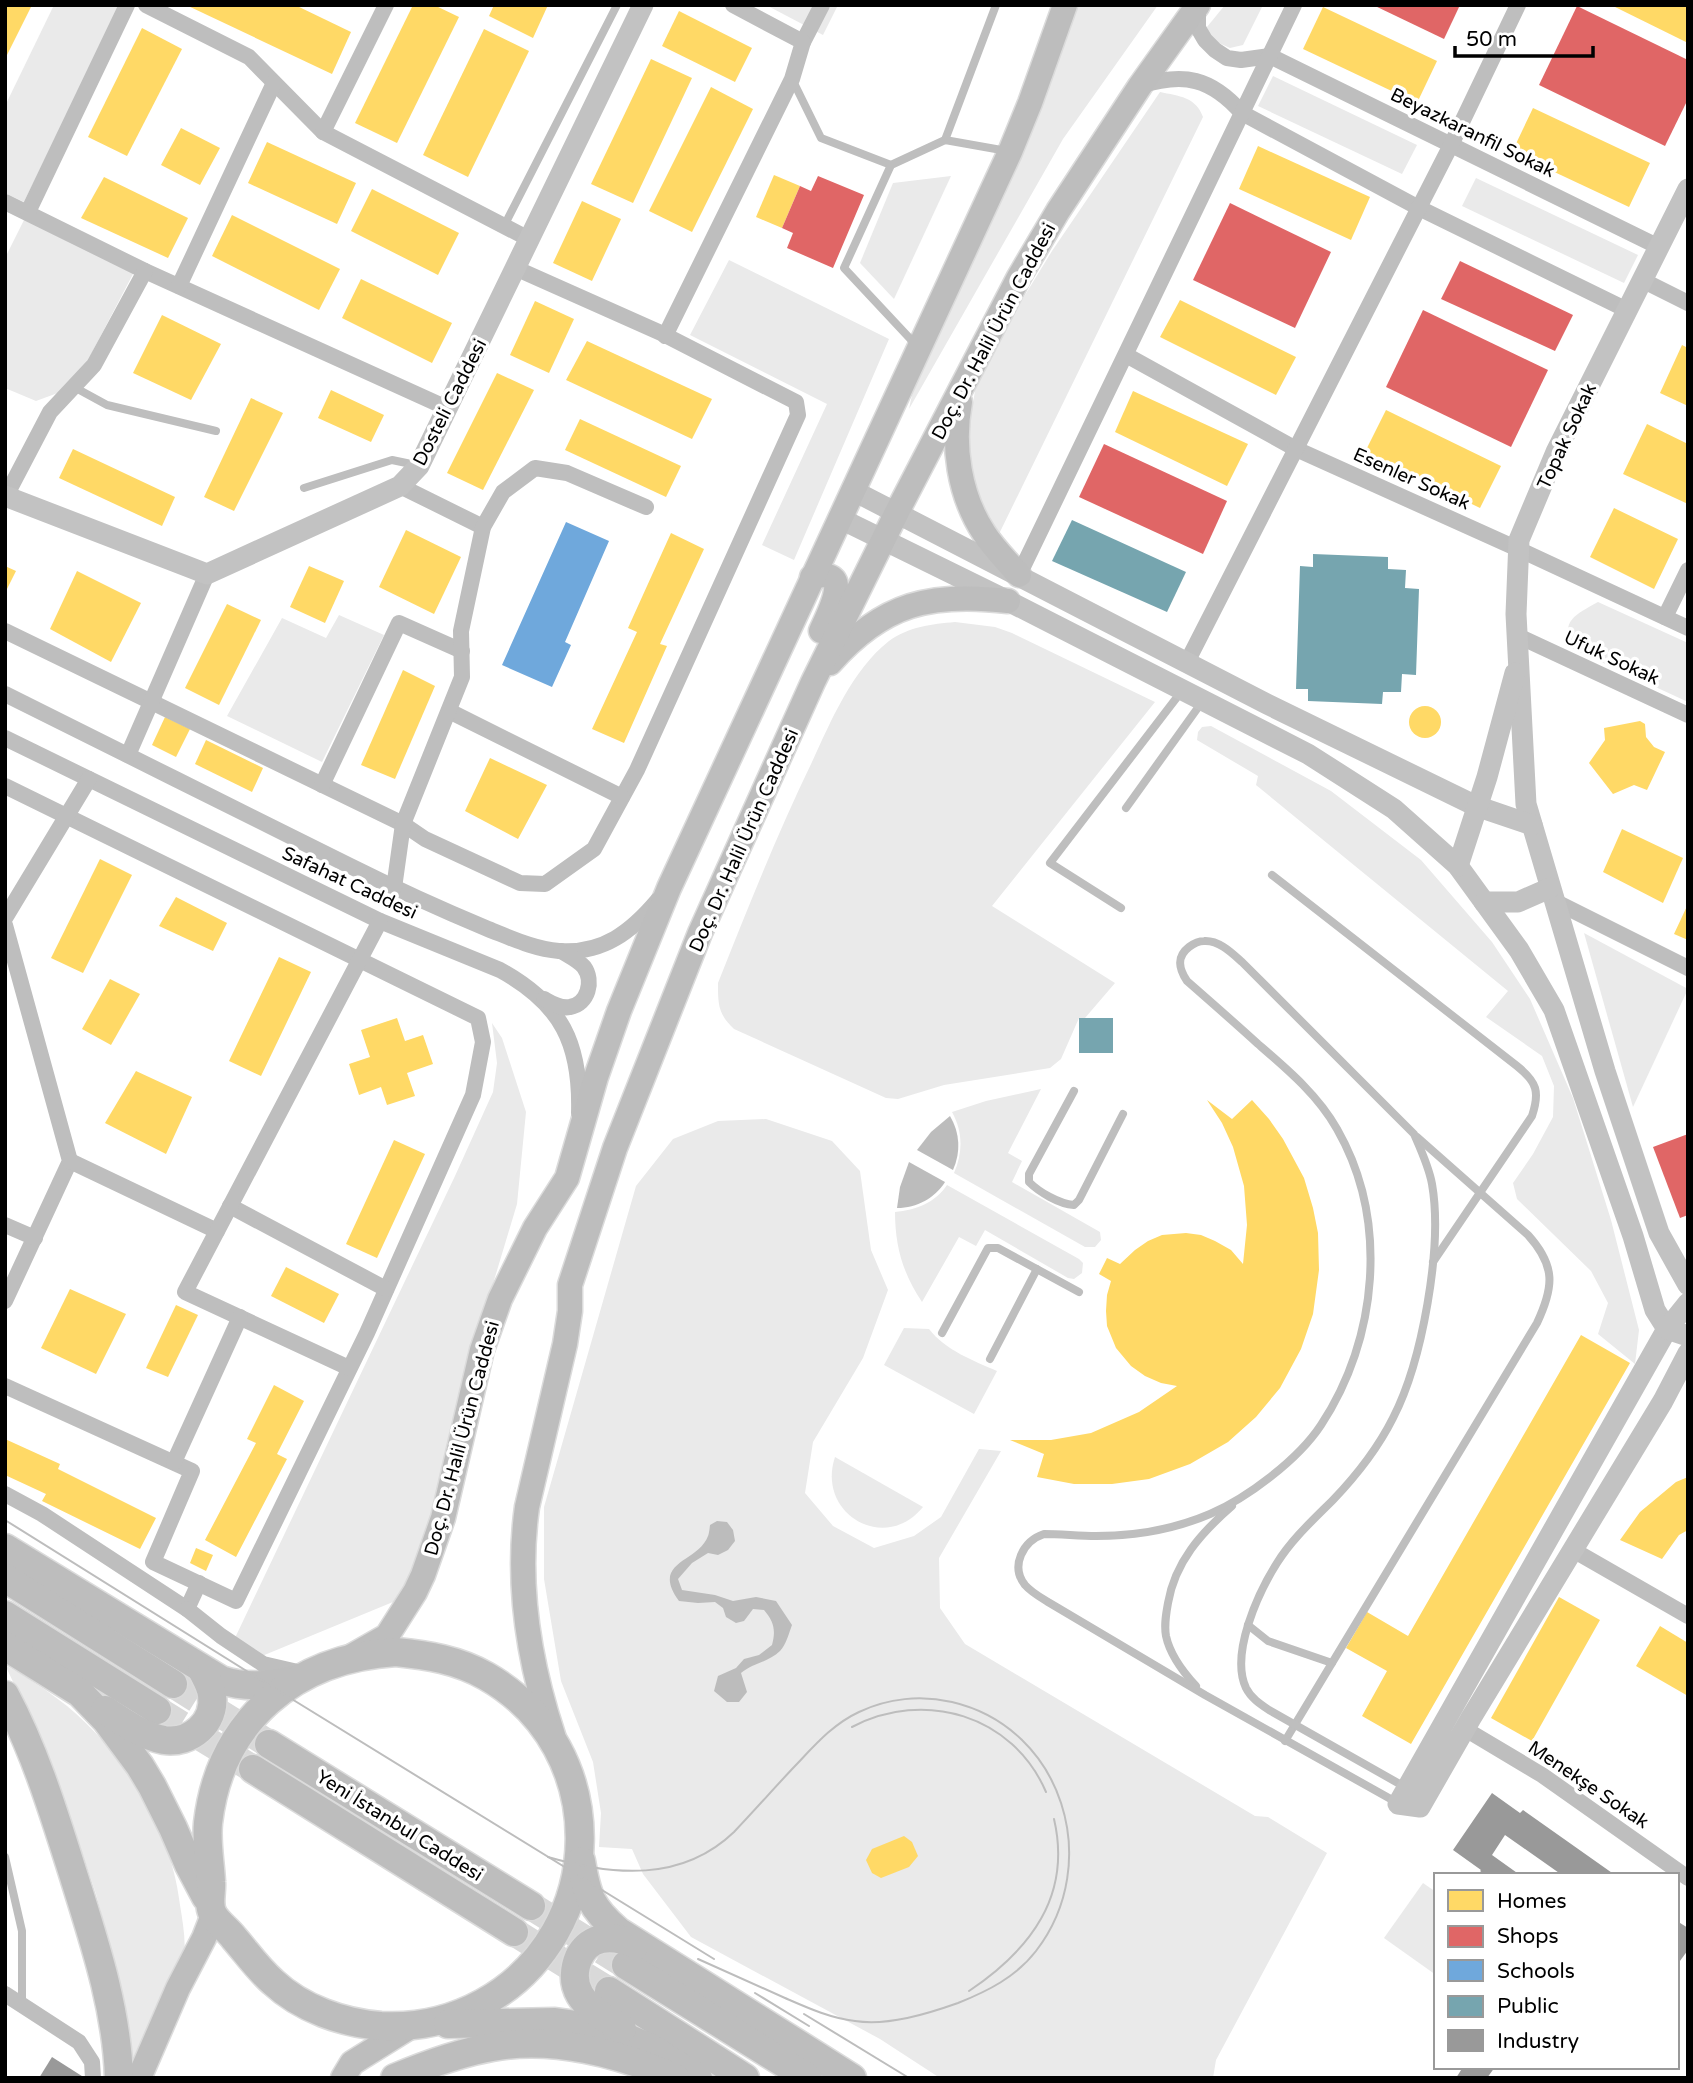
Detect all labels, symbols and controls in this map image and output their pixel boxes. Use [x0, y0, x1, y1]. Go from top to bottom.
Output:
scale bar [1455, 14, 1593, 58]
text: 50 m [1466, 27, 1517, 52]
street label: Beyazkaranfil Sokak [1387, 83, 1558, 182]
street label: Doç. Dr. Halil Ürün Caddesi [927, 219, 1060, 444]
street label: Dosteli Caddesi [408, 335, 491, 469]
street label: Topak Sokak [1533, 380, 1601, 493]
street label: Esenler Sokak [1350, 443, 1473, 515]
street label: Ufuk Sokak [1560, 626, 1663, 690]
street label: Doç. Dr. Halil Ürün Caddesi [685, 725, 803, 956]
street label: Safahat Caddesi [279, 842, 421, 924]
street label: Doç. Dr. Halil Ürün Caddesi [420, 1318, 504, 1558]
street label: Menekşe Sokak [1524, 1736, 1653, 1833]
street label: Yeni İstanbul Caddesi [312, 1766, 487, 1886]
legend [1434, 1873, 1679, 2069]
text: Homes [1497, 1889, 1567, 1914]
text: Shops [1497, 1924, 1559, 1949]
text: Schools [1497, 1959, 1575, 1984]
text: Public [1497, 1994, 1559, 2019]
text: Industry [1497, 2029, 1579, 2054]

